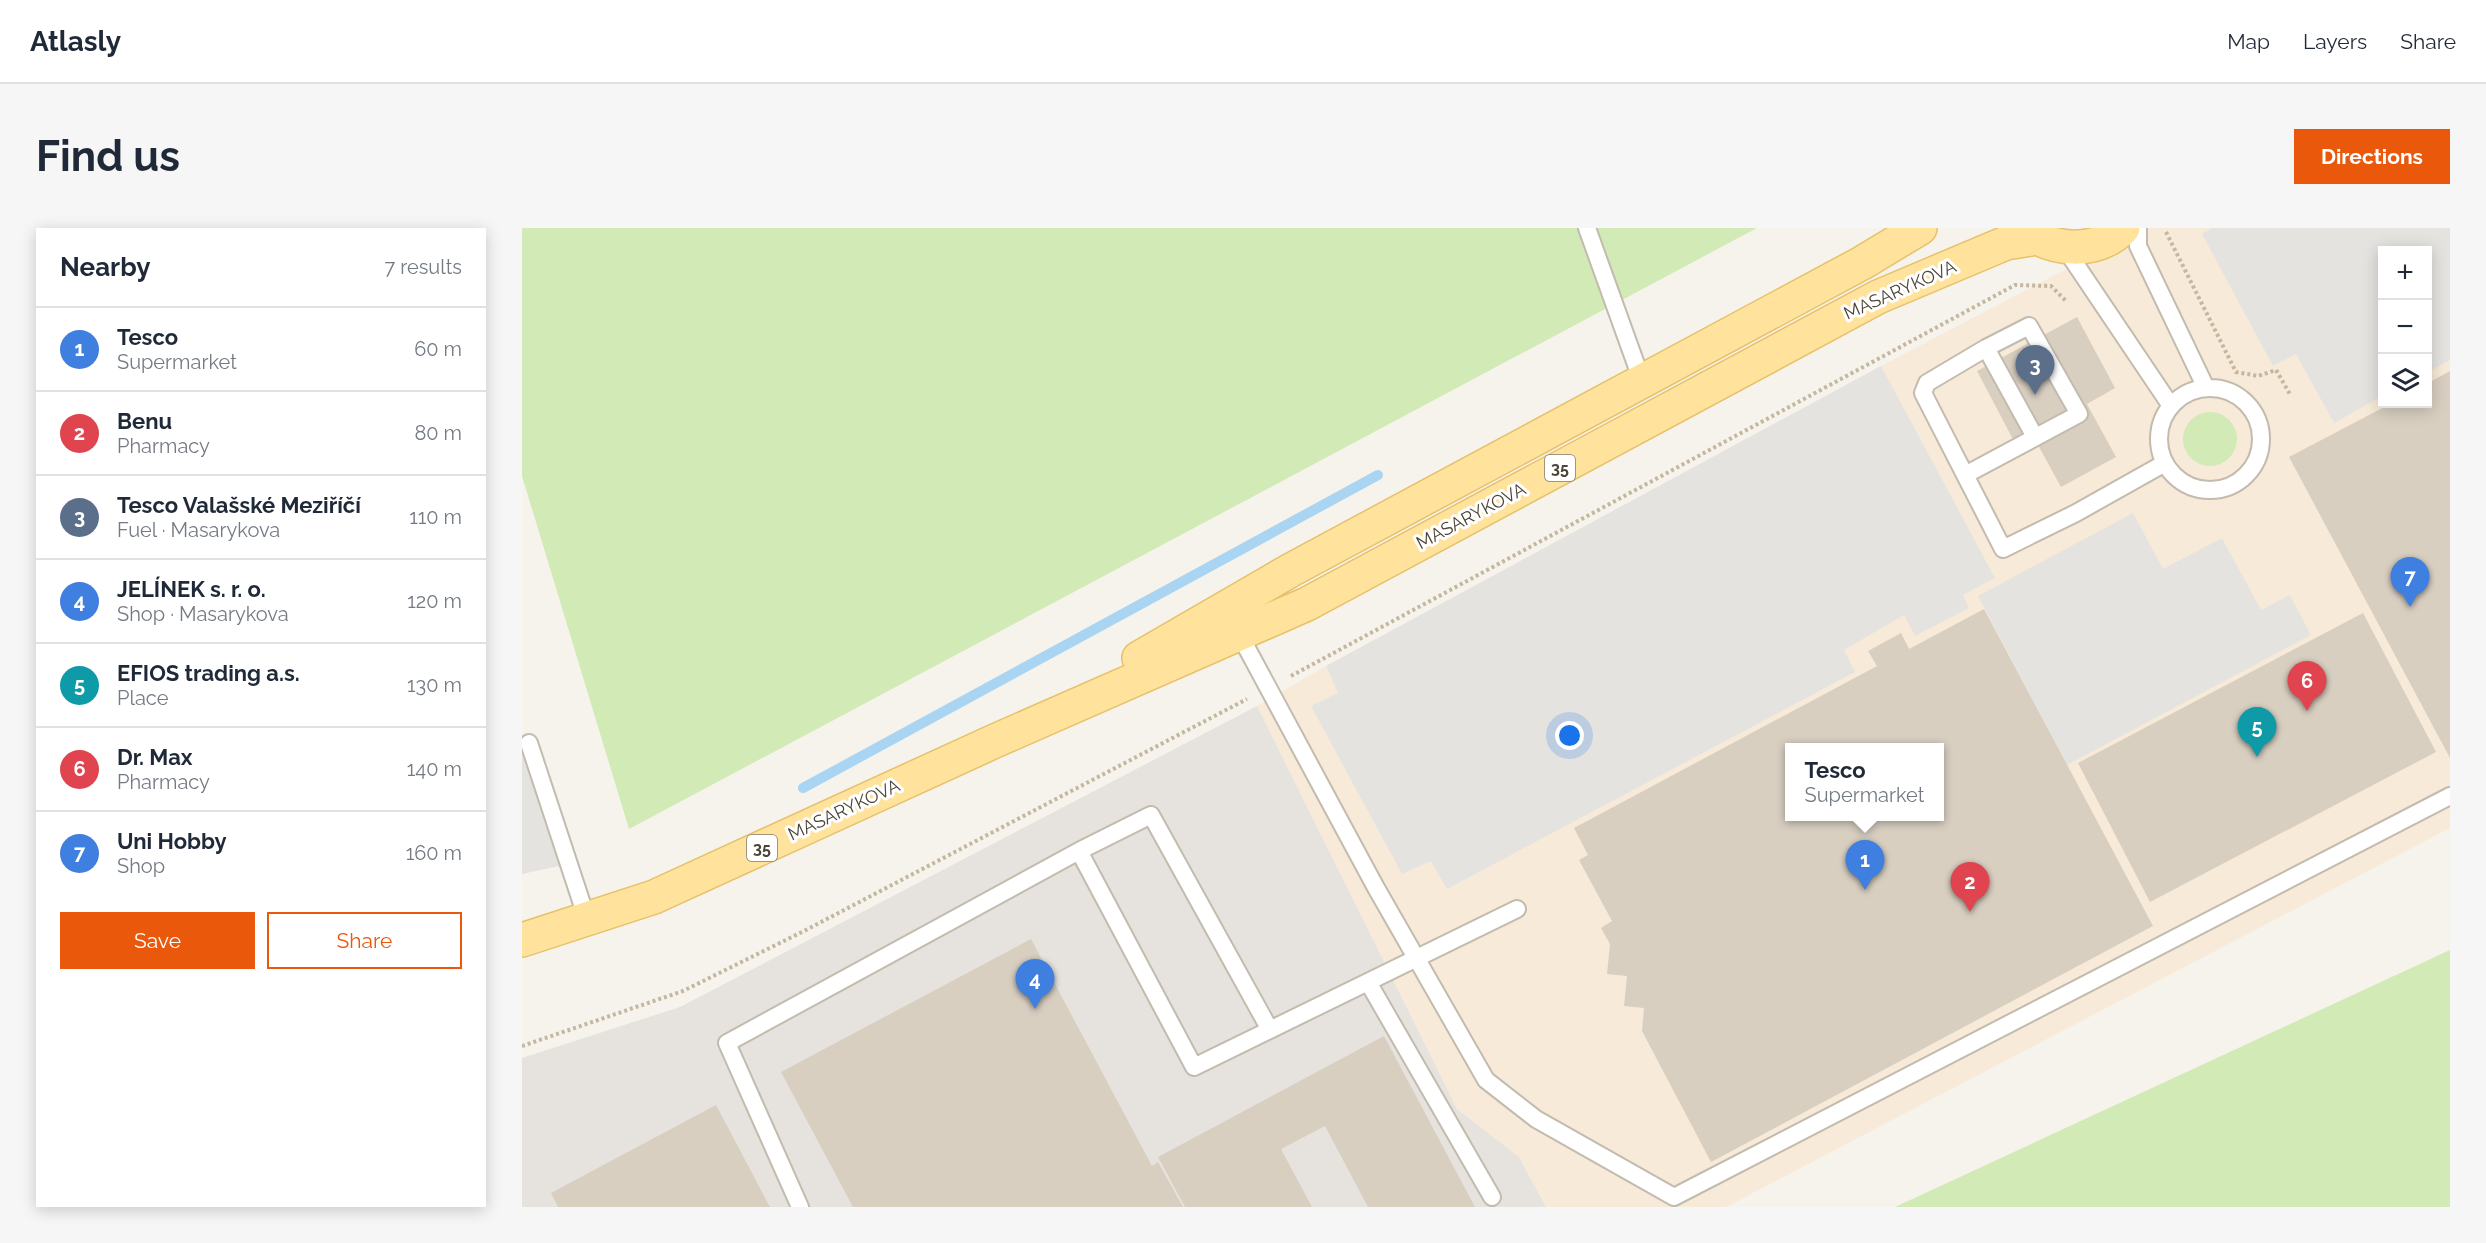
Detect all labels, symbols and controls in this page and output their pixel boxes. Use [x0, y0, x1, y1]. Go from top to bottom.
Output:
text: Atlasly [30, 25, 121, 58]
text: Map [2227, 29, 2270, 54]
text: Layers [2303, 29, 2367, 54]
text: Share [2400, 29, 2456, 54]
button: Directions [2294, 129, 2450, 184]
text: Find us [36, 132, 180, 181]
map controls [2378, 246, 2432, 408]
button: + [2378, 246, 2432, 300]
text: Nearby [60, 252, 150, 282]
text: 7 results [384, 255, 462, 279]
street label: MASARYKOVA [1840, 255, 1959, 324]
button: − [2378, 300, 2432, 354]
text: Tesco [117, 324, 178, 350]
text: 1 [75, 337, 84, 361]
text: 60 m [414, 337, 462, 361]
pin: 3 [2016, 346, 2054, 395]
text: Supermarket [117, 350, 237, 374]
button: layers [2378, 354, 2432, 408]
text: Benu [117, 408, 172, 434]
text: 2 [74, 421, 85, 445]
text: 80 m [414, 421, 462, 445]
text: Pharmacy [117, 434, 210, 458]
road number: 35 [1545, 455, 1575, 481]
street label: MASARYKOVA [1413, 478, 1529, 553]
text: Tesco Valašské Meziříčí [117, 492, 361, 518]
text: 3 [74, 505, 85, 529]
text: 110 m [409, 505, 462, 529]
text: Fuel · Masarykova [117, 518, 280, 542]
pin: 7 [2390, 558, 2430, 607]
text: JELÍNEK s. r. o. [117, 576, 266, 602]
text: 4 [74, 589, 85, 613]
text: 120 m [407, 589, 462, 613]
text: Shop · Masarykova [117, 602, 289, 626]
text: EFIOS trading a.s. [117, 660, 300, 686]
pin: 6 [2288, 662, 2326, 711]
text: 5 [74, 673, 85, 697]
text: 130 m [407, 673, 462, 697]
text: Place [117, 686, 168, 710]
pin: 5 [2238, 708, 2276, 757]
your location [1555, 721, 1584, 750]
popup [1785, 743, 1944, 821]
text: Dr. Max [117, 744, 192, 770]
text: 6 [73, 757, 86, 781]
text: 140 m [407, 757, 462, 781]
text: Tesco [1805, 757, 1866, 783]
text: Pharmacy [117, 770, 210, 794]
street label: MASARYKOVA [785, 775, 903, 845]
text: Supermarket [1805, 783, 1924, 807]
text: Uni Hobby [117, 828, 227, 854]
road number: 35 [747, 835, 777, 861]
pin: 1 [1846, 840, 1884, 890]
text: 7 [74, 841, 85, 865]
text: 160 m [406, 841, 462, 865]
text: Shop [117, 854, 165, 878]
pin: 2 [1950, 862, 1990, 912]
button: Save [60, 912, 255, 969]
button: Share [267, 912, 462, 969]
pin: 4 [1016, 960, 1054, 1009]

